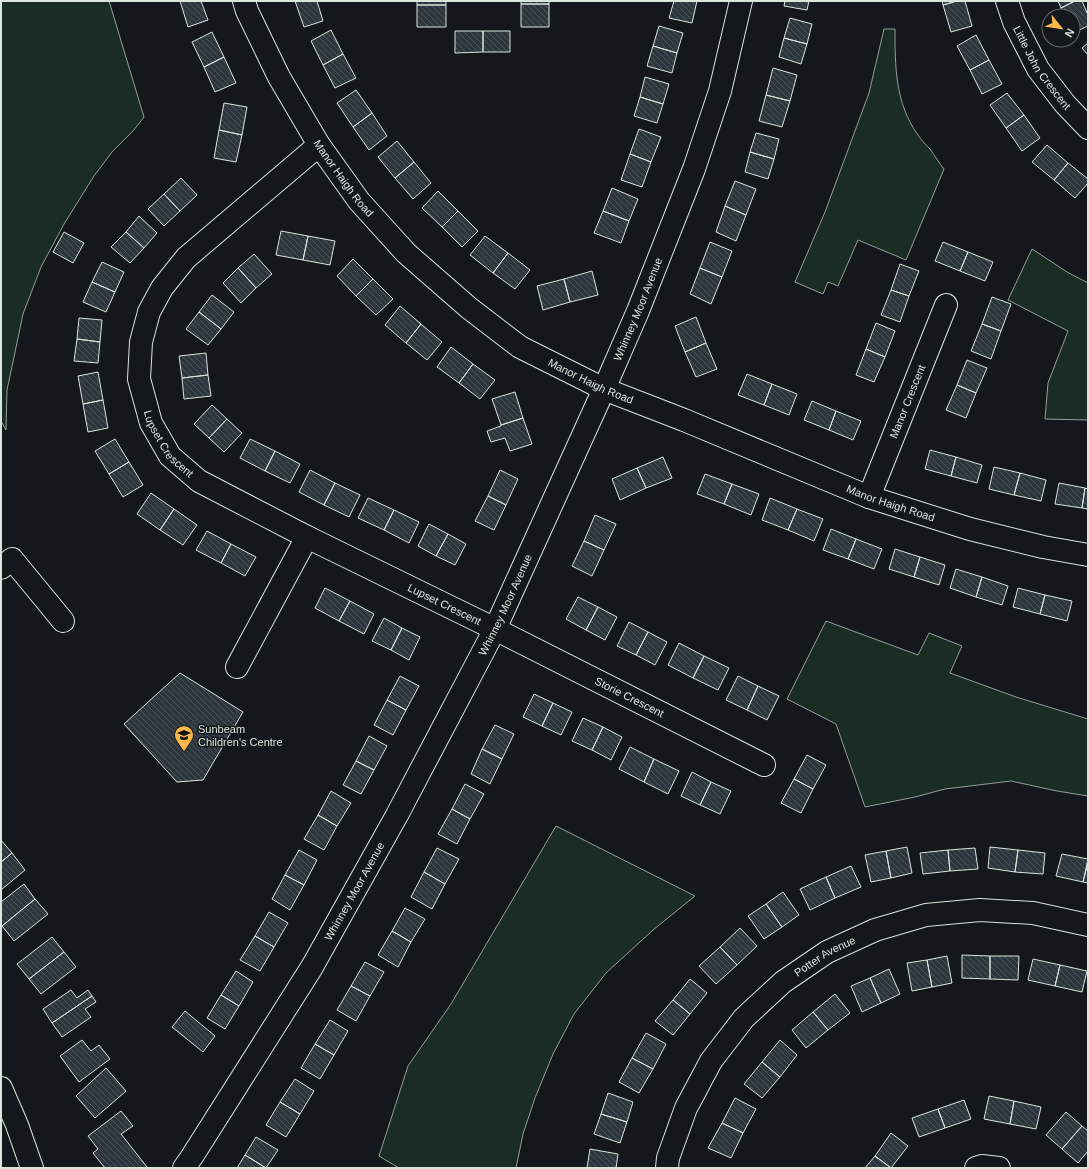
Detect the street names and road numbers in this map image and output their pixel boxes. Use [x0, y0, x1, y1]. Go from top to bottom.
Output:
street label: Little John Crescent [1011, 24, 1073, 112]
street label: Manor Haigh Road [311, 138, 376, 219]
street label: Whinney Moor Avenue [611, 256, 664, 363]
street label: Manor Haigh Road [546, 356, 635, 406]
street label: Manor Crescent [887, 363, 927, 440]
street label: Lupset Crescent [142, 409, 196, 480]
street label: Manor Haigh Road [845, 482, 936, 523]
street label: Whinney Moor Avenue [476, 552, 534, 657]
street label: Lupset Crescent [406, 581, 483, 627]
street label: Storie Crescent [593, 675, 666, 719]
street label: Whinney Moor Avenue [322, 840, 387, 943]
street label: Potter Avenue [792, 934, 857, 979]

